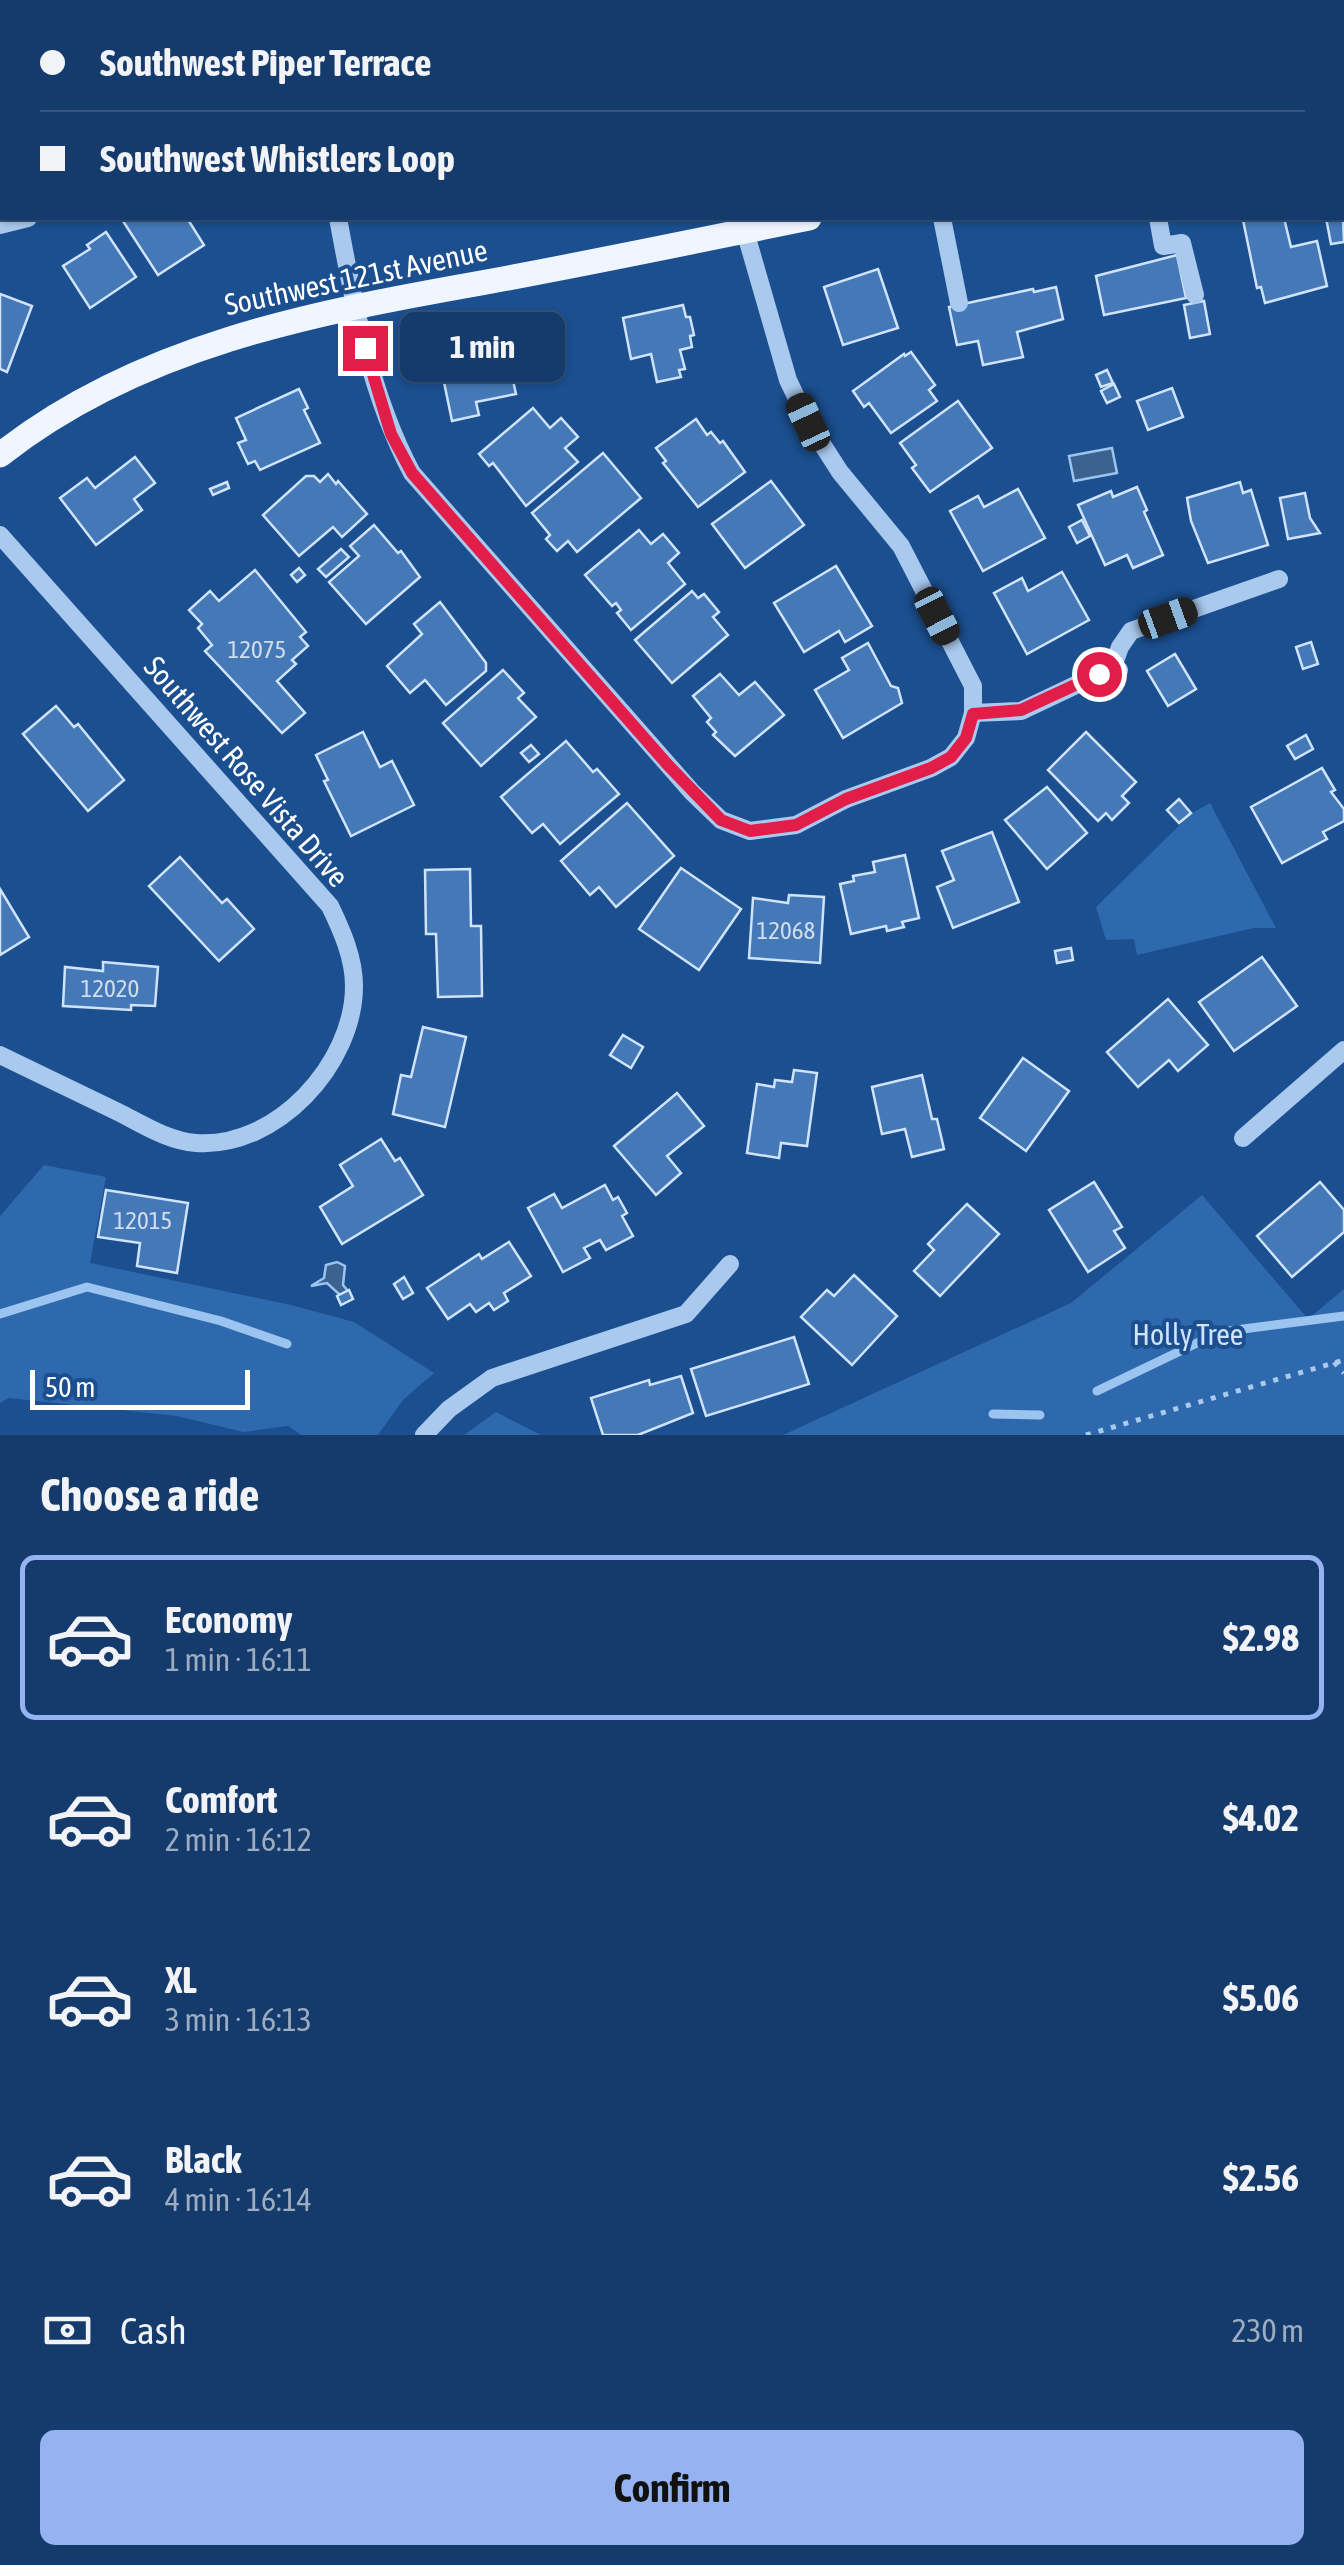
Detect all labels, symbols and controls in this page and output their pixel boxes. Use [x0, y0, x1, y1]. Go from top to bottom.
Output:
text: Southwest Piper Terrace [100, 41, 432, 84]
text: Southwest Whistlers Loop [100, 137, 455, 180]
street label: Southwest 121st Avenue [221, 233, 490, 321]
callout: 1 min [400, 313, 565, 383]
route end [343, 326, 388, 371]
text: 1 min [450, 328, 515, 365]
car [782, 388, 834, 456]
car [910, 582, 964, 650]
car [1135, 594, 1201, 642]
house number: 12075 [228, 635, 286, 663]
street label: Southwest Rose Vista Drive [138, 649, 356, 893]
route start [1077, 652, 1122, 697]
house number: 12068 [757, 916, 815, 944]
house number: 12020 [81, 974, 139, 1002]
house number: 12015 [114, 1206, 172, 1234]
park label: Holly Tree [1133, 1317, 1243, 1351]
scale bar [30, 1365, 250, 1410]
text: 50 m [45, 1371, 95, 1403]
text: Choose a ride [40, 1469, 259, 1521]
icon: car [45, 1593, 135, 1683]
text: Economy [165, 1598, 292, 1641]
text: $2.98 [1223, 1616, 1299, 1659]
text: 1 min · 16:11 [165, 1641, 312, 1678]
icon: car [45, 1773, 135, 1863]
text: Comfort [165, 1778, 277, 1821]
text: $4.02 [1223, 1796, 1299, 1839]
text: 2 min · 16:12 [165, 1821, 312, 1858]
icon: car [45, 1953, 135, 2043]
text: XL [165, 1958, 197, 2001]
text: $5.06 [1223, 1976, 1299, 2019]
text: 3 min · 16:13 [165, 2001, 312, 2038]
icon: car [45, 2133, 135, 2223]
text: Black [165, 2138, 242, 2181]
text: $2.56 [1223, 2156, 1299, 2199]
text: 4 min · 16:14 [165, 2181, 312, 2218]
icon: cash [40, 2303, 95, 2358]
text: Cash [120, 2309, 187, 2352]
text: 230 m [1231, 2312, 1304, 2349]
button: Confirm [40, 2430, 1304, 2545]

